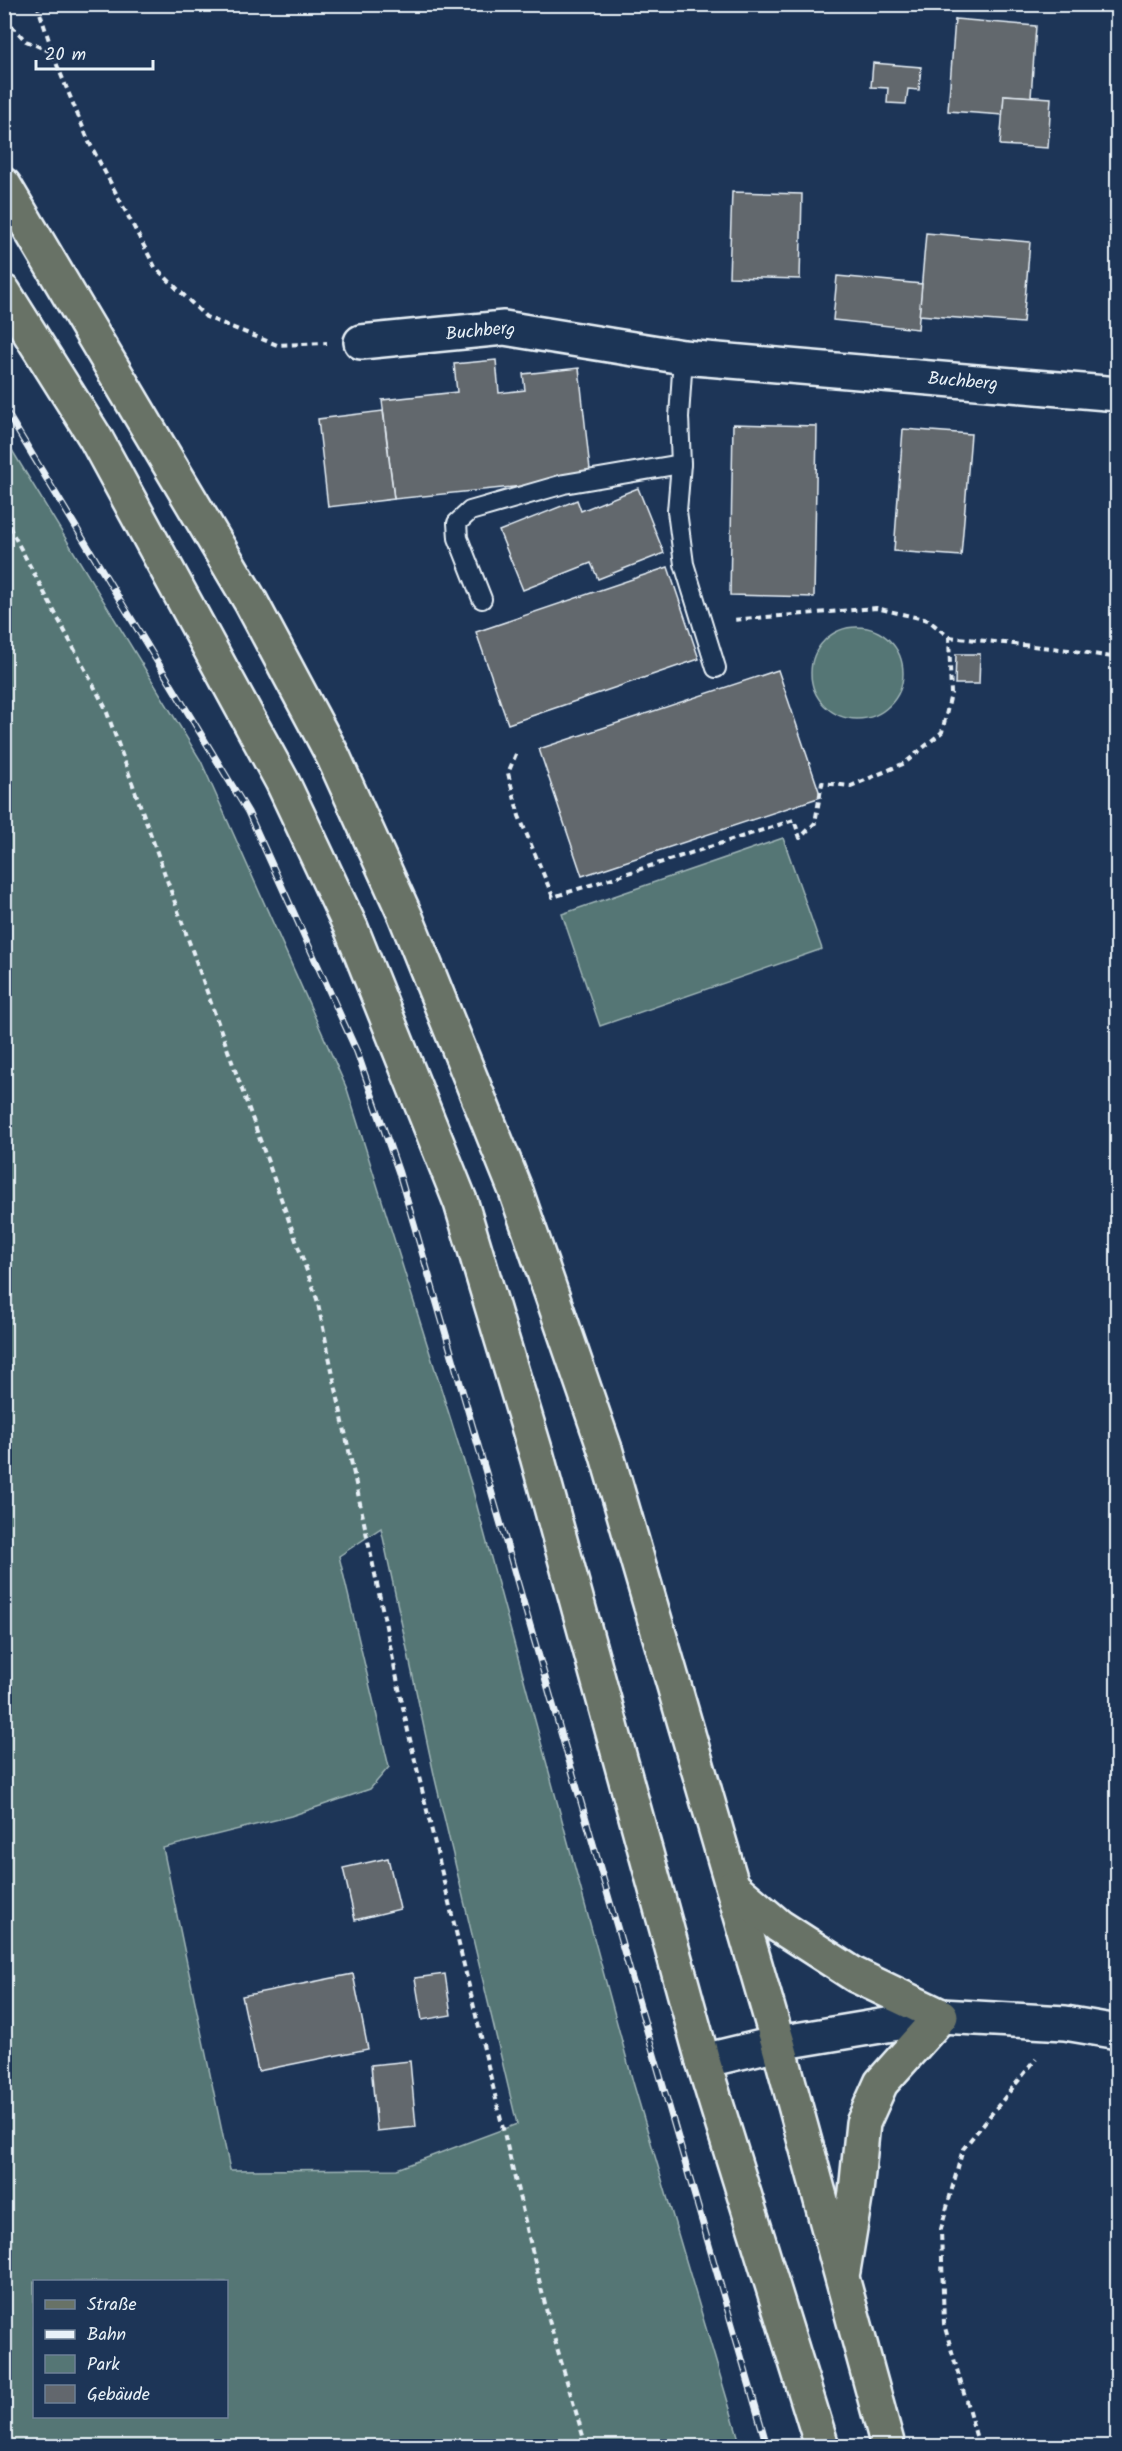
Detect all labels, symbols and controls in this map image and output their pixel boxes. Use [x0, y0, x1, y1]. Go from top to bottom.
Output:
scale bar [36, 33, 153, 71]
text: 20 m [45, 41, 86, 70]
street label: Buchberg [444, 315, 517, 350]
street label: Buchberg [927, 365, 999, 400]
legend [33, 2280, 228, 2418]
text: Straße [87, 2291, 137, 2320]
text: Bahn [87, 2321, 126, 2350]
text: Park [87, 2351, 120, 2380]
text: Gebäude [87, 2381, 150, 2410]

